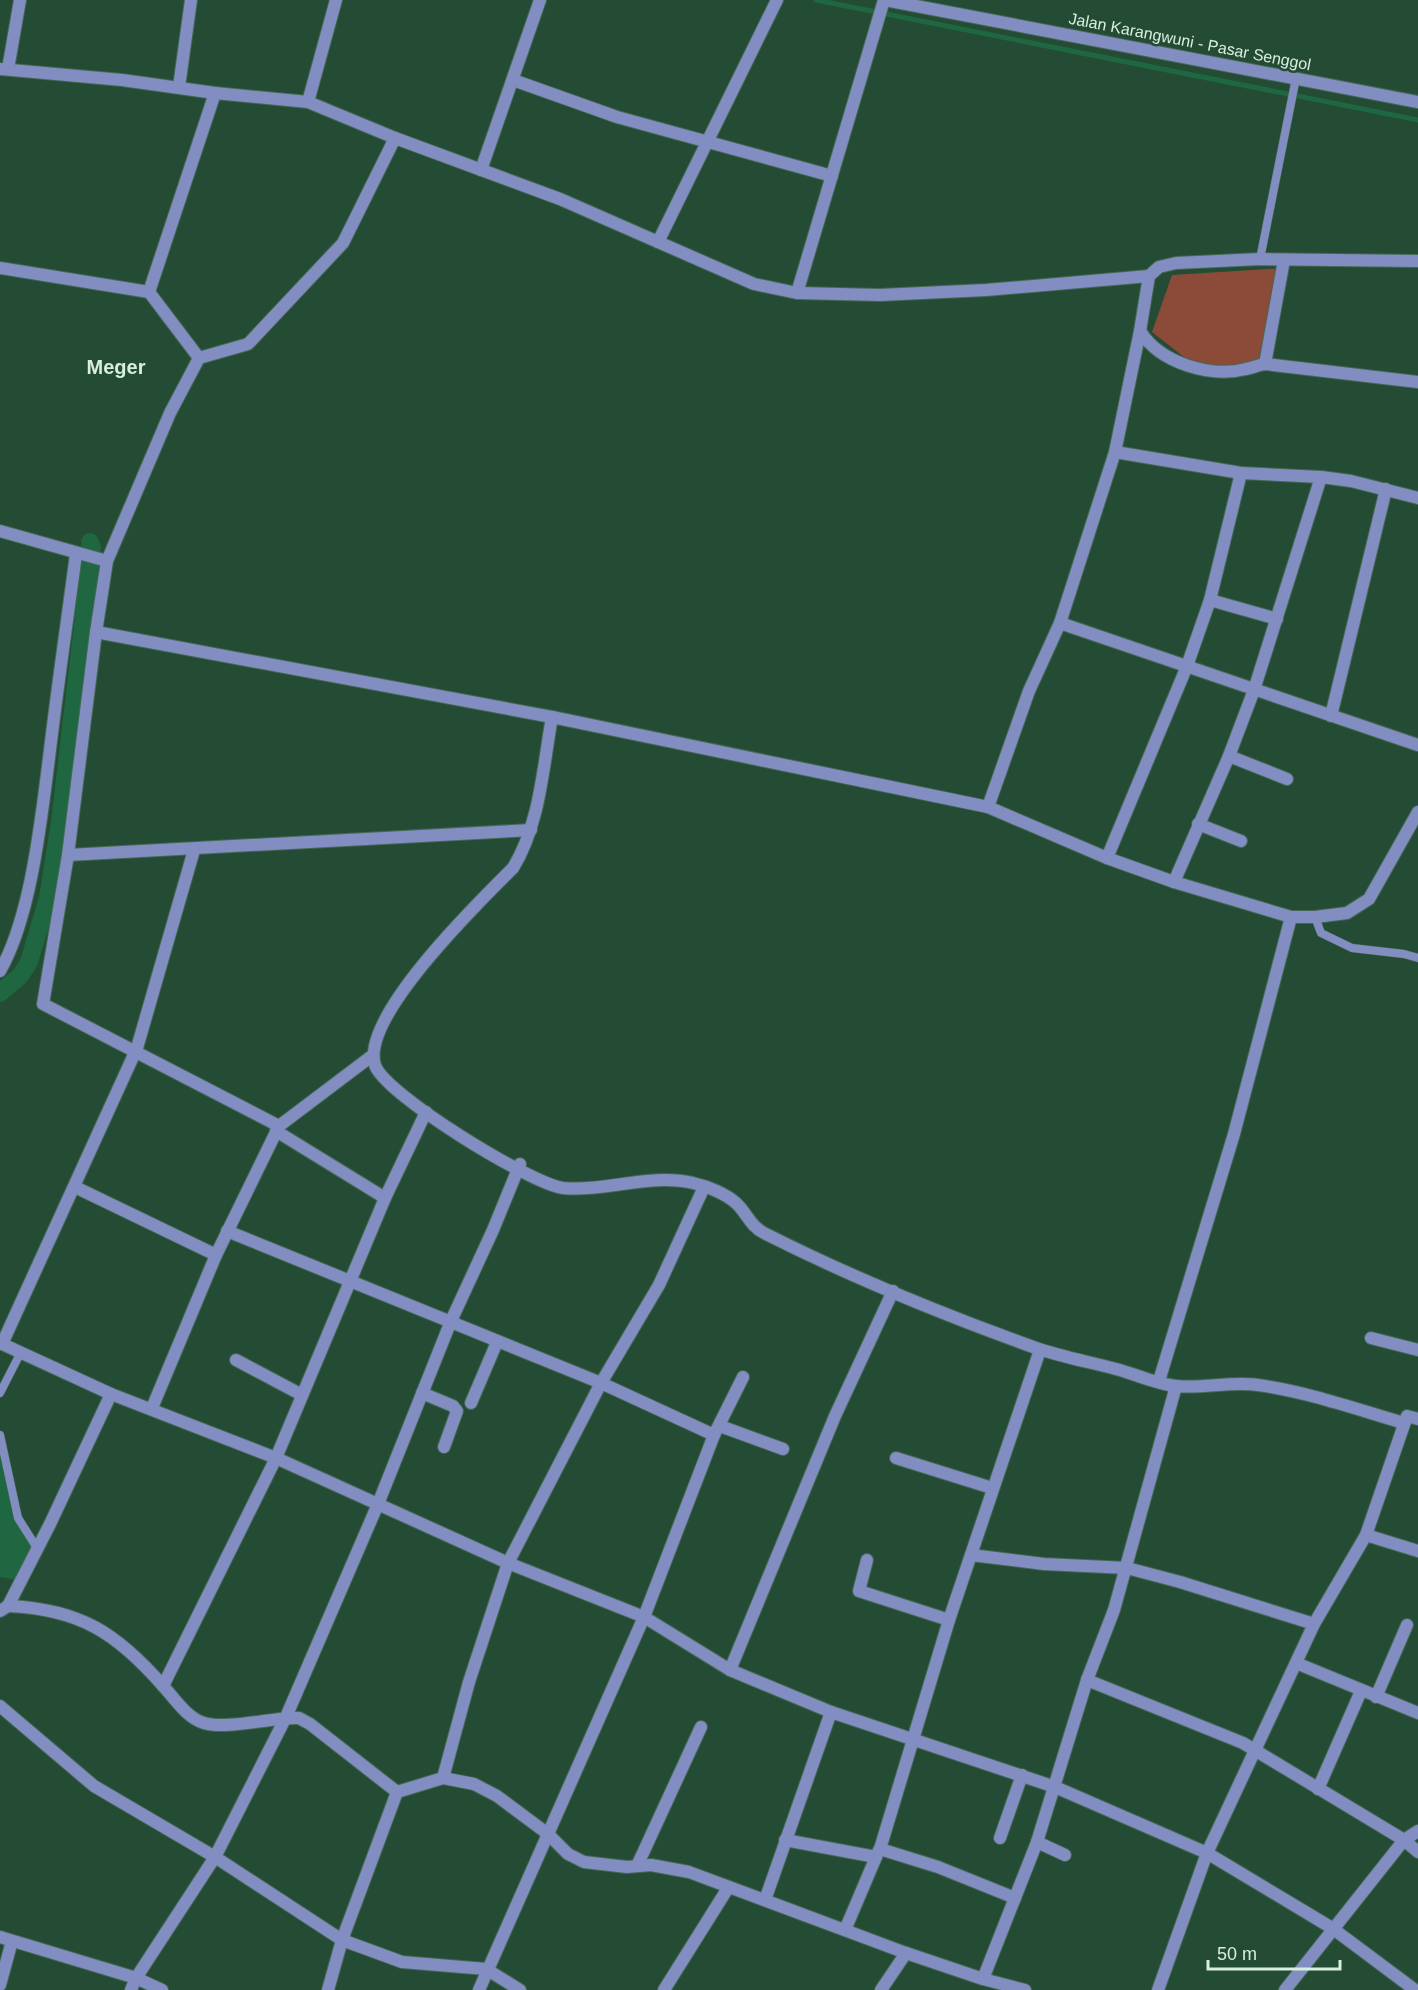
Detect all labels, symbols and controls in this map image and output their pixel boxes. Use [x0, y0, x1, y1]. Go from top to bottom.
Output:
street label: Jalan Karangwuni - Pasar Senggol [1067, 10, 1312, 73]
district label: Meger [87, 356, 146, 378]
scale bar [1208, 1933, 1340, 1971]
text: 50 m [1217, 1944, 1257, 1964]

